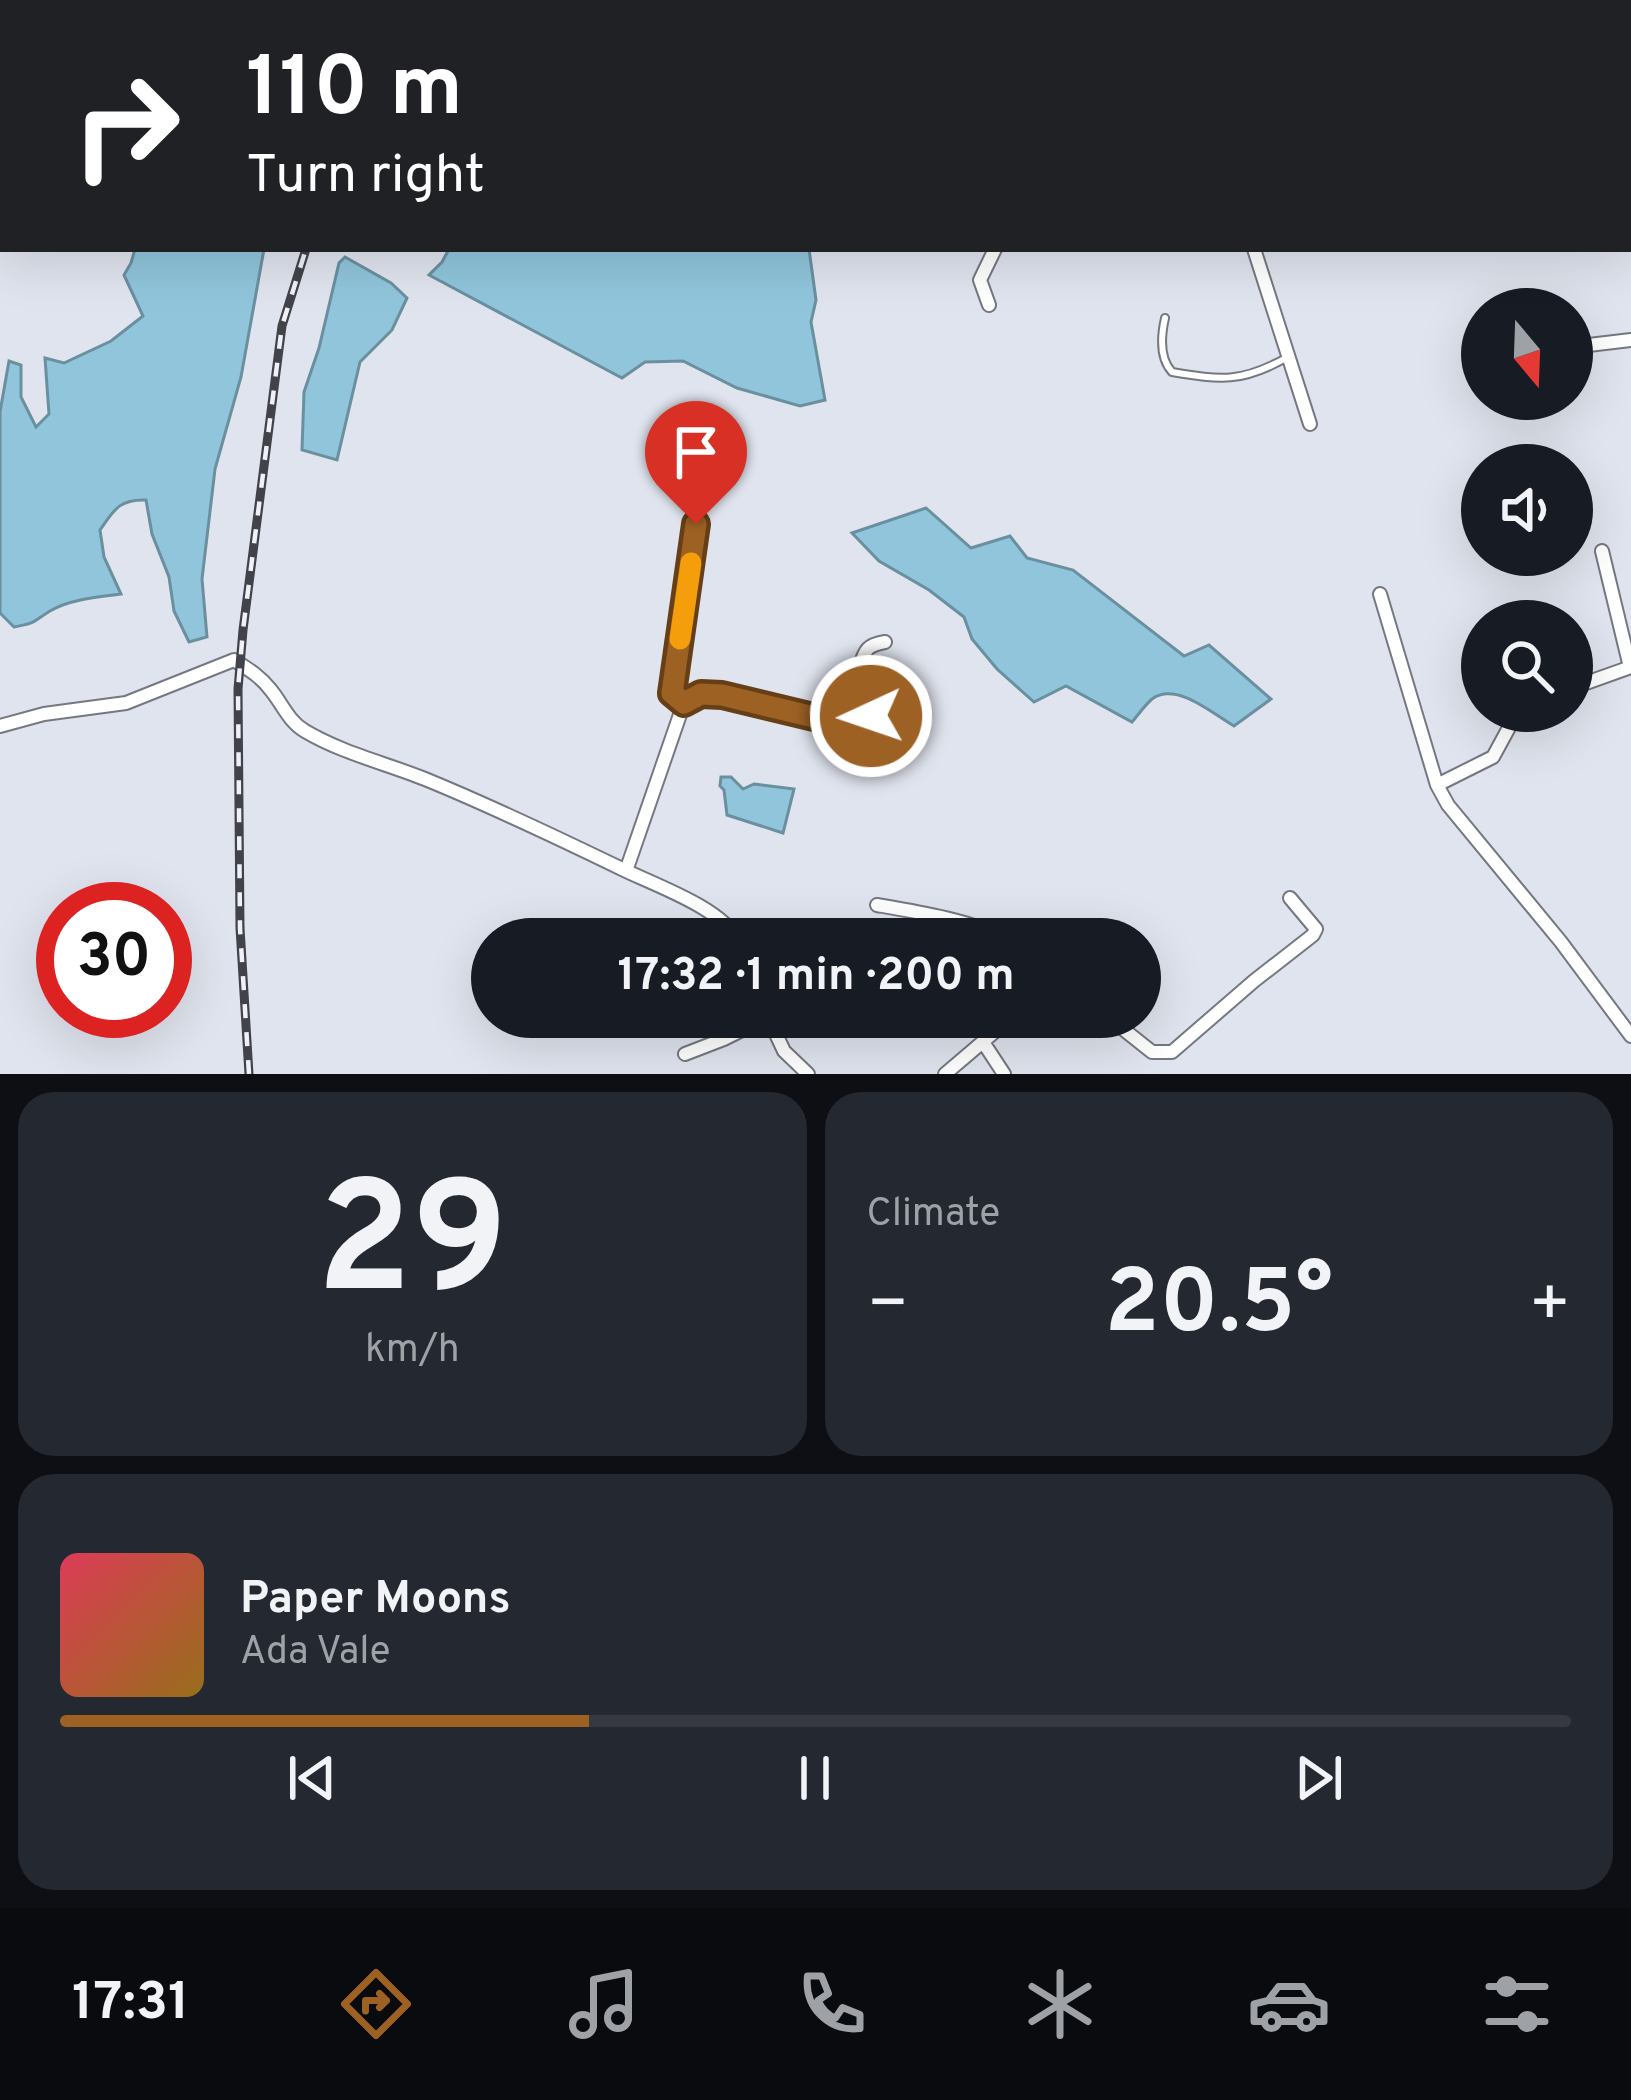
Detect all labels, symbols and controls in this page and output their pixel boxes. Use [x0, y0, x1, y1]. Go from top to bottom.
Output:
text: 110 m [246, 39, 463, 145]
icon: right [48, 48, 204, 204]
text: Turn right [246, 143, 485, 212]
north arrow [1461, 288, 1593, 420]
map controls [1461, 288, 1593, 732]
pin [645, 401, 747, 524]
icon: arrive [663, 419, 729, 485]
button: sound [1461, 444, 1593, 576]
button: search [1461, 600, 1593, 732]
position arrow [808, 653, 934, 779]
speed limit sign: 30 [36, 882, 192, 1038]
text: 17:32 · 1 min · 200 m [617, 949, 1015, 1006]
text: 29 [317, 1150, 508, 1348]
text: Climate [867, 1191, 1000, 1240]
text: 20.5° [1104, 1251, 1333, 1364]
text: − [867, 1266, 909, 1349]
text: + [1528, 1266, 1571, 1349]
text: km/h [365, 1327, 460, 1376]
text: Paper Moons [240, 1572, 511, 1629]
text: Ada Vale [240, 1629, 391, 1678]
icon: previous [279, 1745, 345, 1811]
icon: pause [782, 1745, 848, 1811]
icon: next [1286, 1745, 1352, 1811]
icon: directions [334, 1962, 418, 2046]
icon: music [562, 1962, 646, 2046]
icon: phone [790, 1962, 874, 2046]
icon: climate [1018, 1962, 1102, 2046]
icon: car [1247, 1962, 1331, 2046]
icon: filters [1475, 1962, 1559, 2046]
text: 17:31 [72, 1970, 190, 2039]

